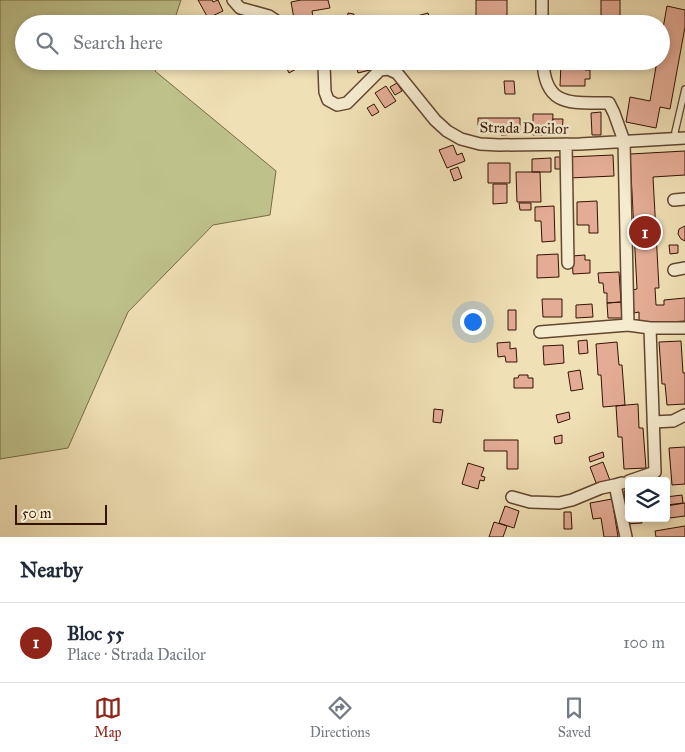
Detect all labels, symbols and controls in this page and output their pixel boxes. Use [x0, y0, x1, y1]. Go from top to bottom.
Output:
search box [15, 15, 670, 70]
icon: search [33, 29, 61, 57]
text: Search here [73, 31, 163, 54]
street label: Strada Dacilor [479, 118, 569, 138]
pin: 1 [629, 213, 661, 251]
your location [460, 309, 486, 335]
map controls [625, 477, 670, 522]
button: layers [625, 477, 670, 522]
scale bar [15, 502, 108, 525]
text: 50 m [22, 505, 51, 522]
text: Nearby [20, 557, 83, 583]
text: Bloc 55 [67, 622, 124, 645]
text: 1 [33, 633, 39, 652]
text: 100 m [623, 633, 665, 652]
text: Place · Strada Dacilor [67, 645, 206, 664]
tab: Map [94, 694, 122, 741]
tab: Directions [310, 694, 370, 741]
tab: Saved [558, 694, 591, 741]

